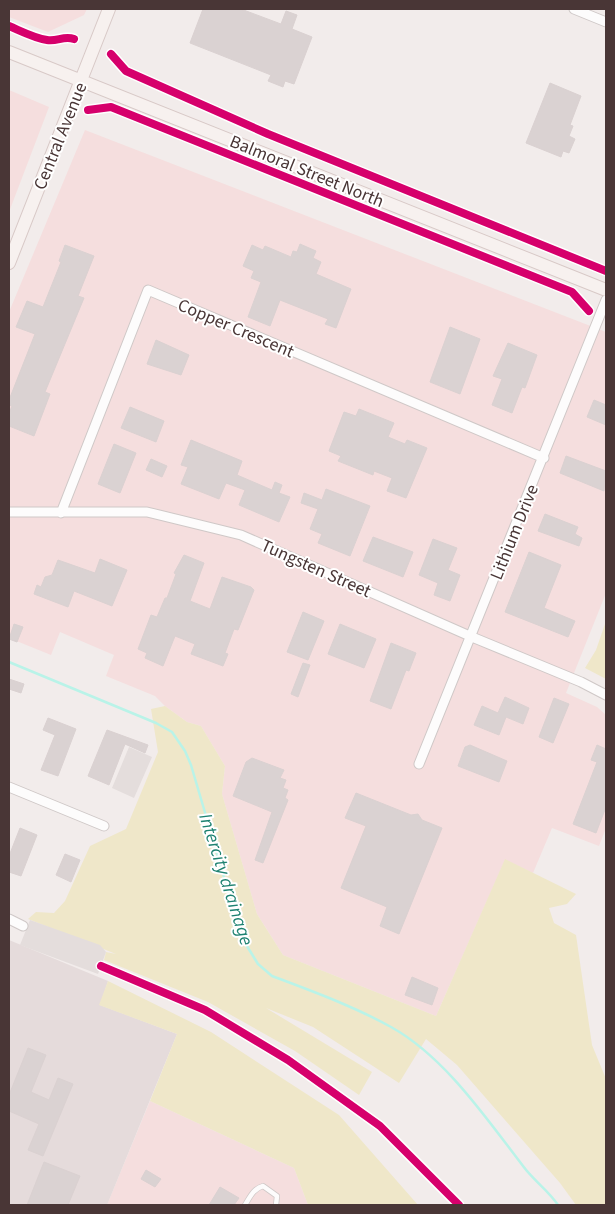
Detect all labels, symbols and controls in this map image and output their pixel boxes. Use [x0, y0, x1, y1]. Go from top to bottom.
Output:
street label: Central Avenue [28, 79, 93, 194]
street label: Balmoral Street North [226, 129, 388, 214]
street label: Copper Crescent [174, 293, 298, 364]
street label: Lithium Drive [484, 481, 545, 584]
street label: Tungsten Street [257, 533, 375, 604]
water label: Intercity drainage [191, 810, 260, 949]

